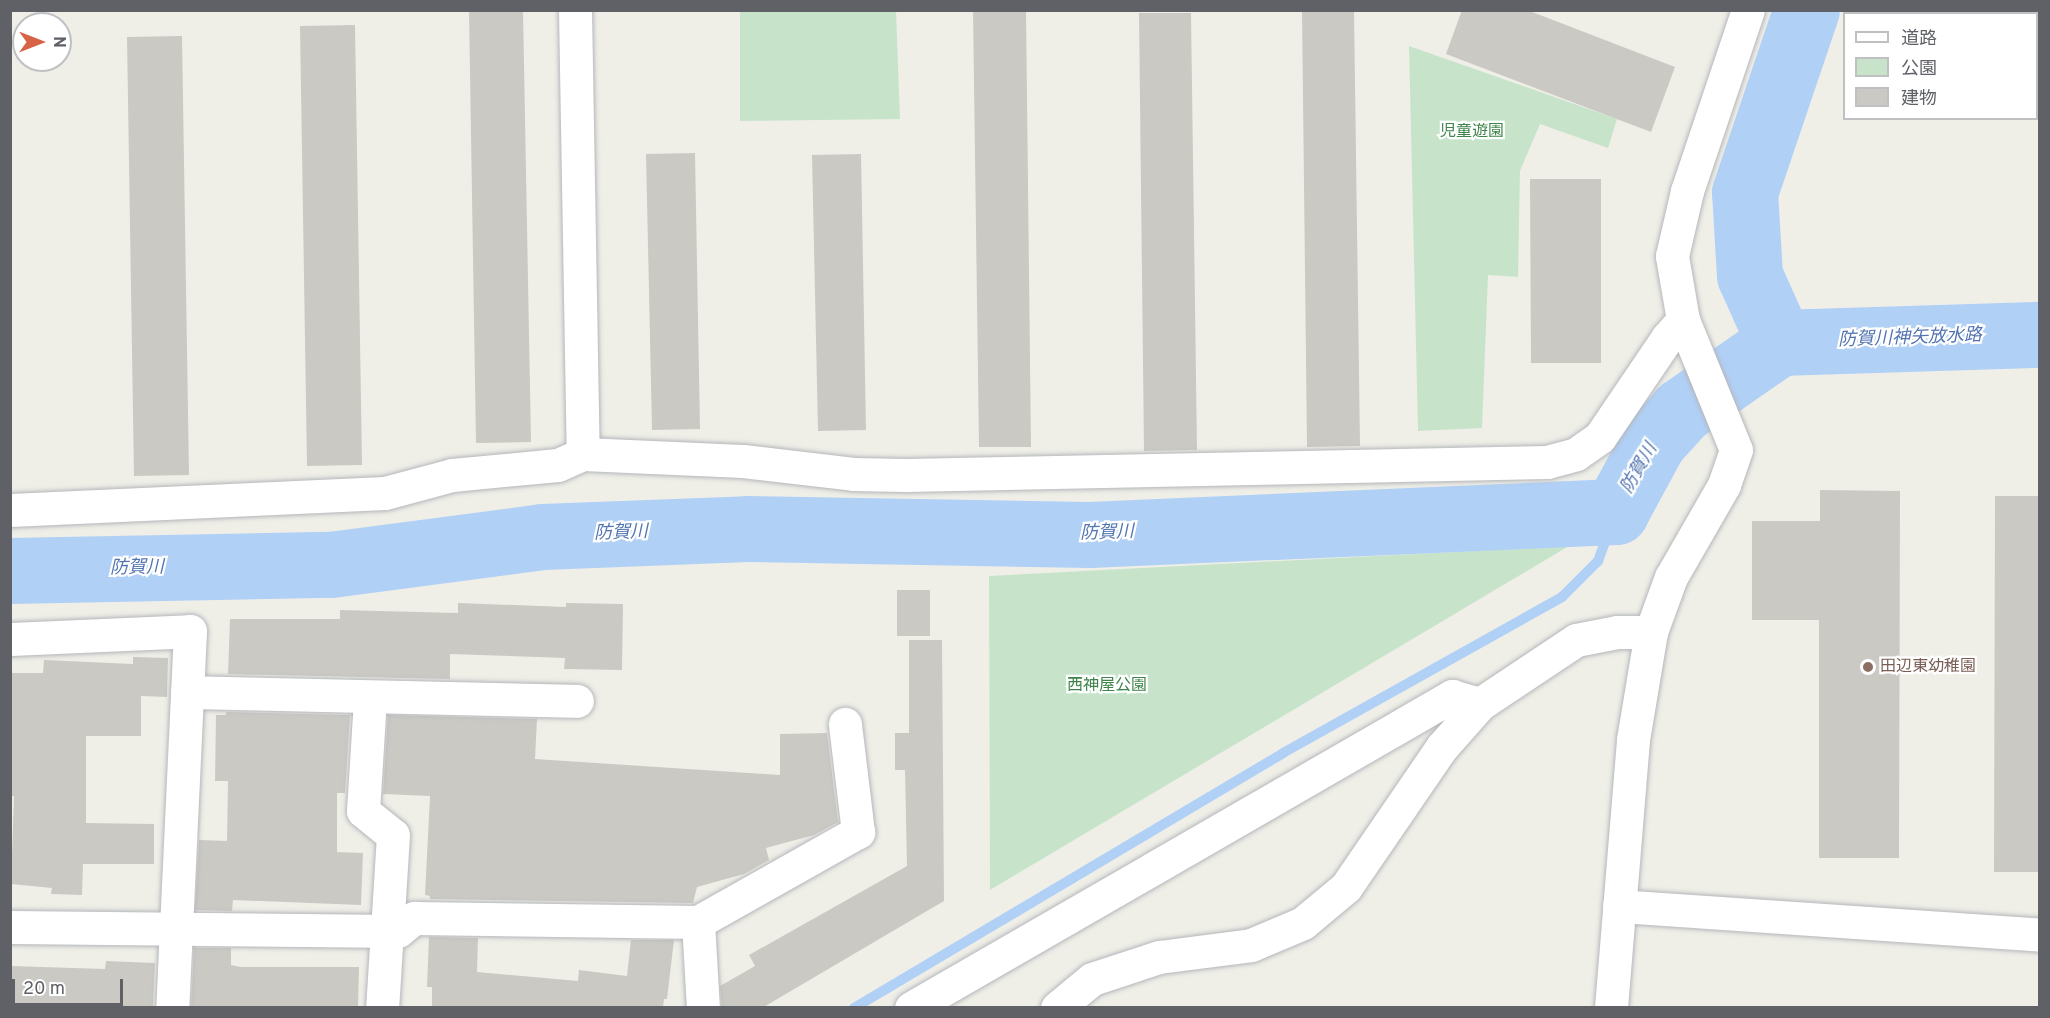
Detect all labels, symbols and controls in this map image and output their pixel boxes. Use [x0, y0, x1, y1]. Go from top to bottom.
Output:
north arrow [12, 12, 72, 72]
legend [1843, 12, 2038, 120]
text: 道路 [1901, 28, 1937, 51]
text: N [48, 36, 68, 48]
text: 公園 [1901, 58, 1937, 81]
text: 建物 [1901, 88, 1937, 111]
park label: 児童遊園 [1440, 122, 1504, 142]
water label: 防賀川神矢放水路 [1838, 326, 1982, 352]
water label: 防賀川 [1617, 440, 1663, 498]
water label: 防賀川 [594, 522, 648, 546]
water label: 防賀川 [1080, 522, 1134, 546]
water label: 防賀川 [110, 558, 164, 580]
place label: 田辺東幼稚園 [1880, 657, 1976, 677]
marker: 田辺東幼稚園 [1861, 660, 1875, 674]
park label: 西神屋公園 [1067, 676, 1147, 696]
scale bar [15, 967, 126, 1005]
text: 20 m [23, 978, 65, 1001]

